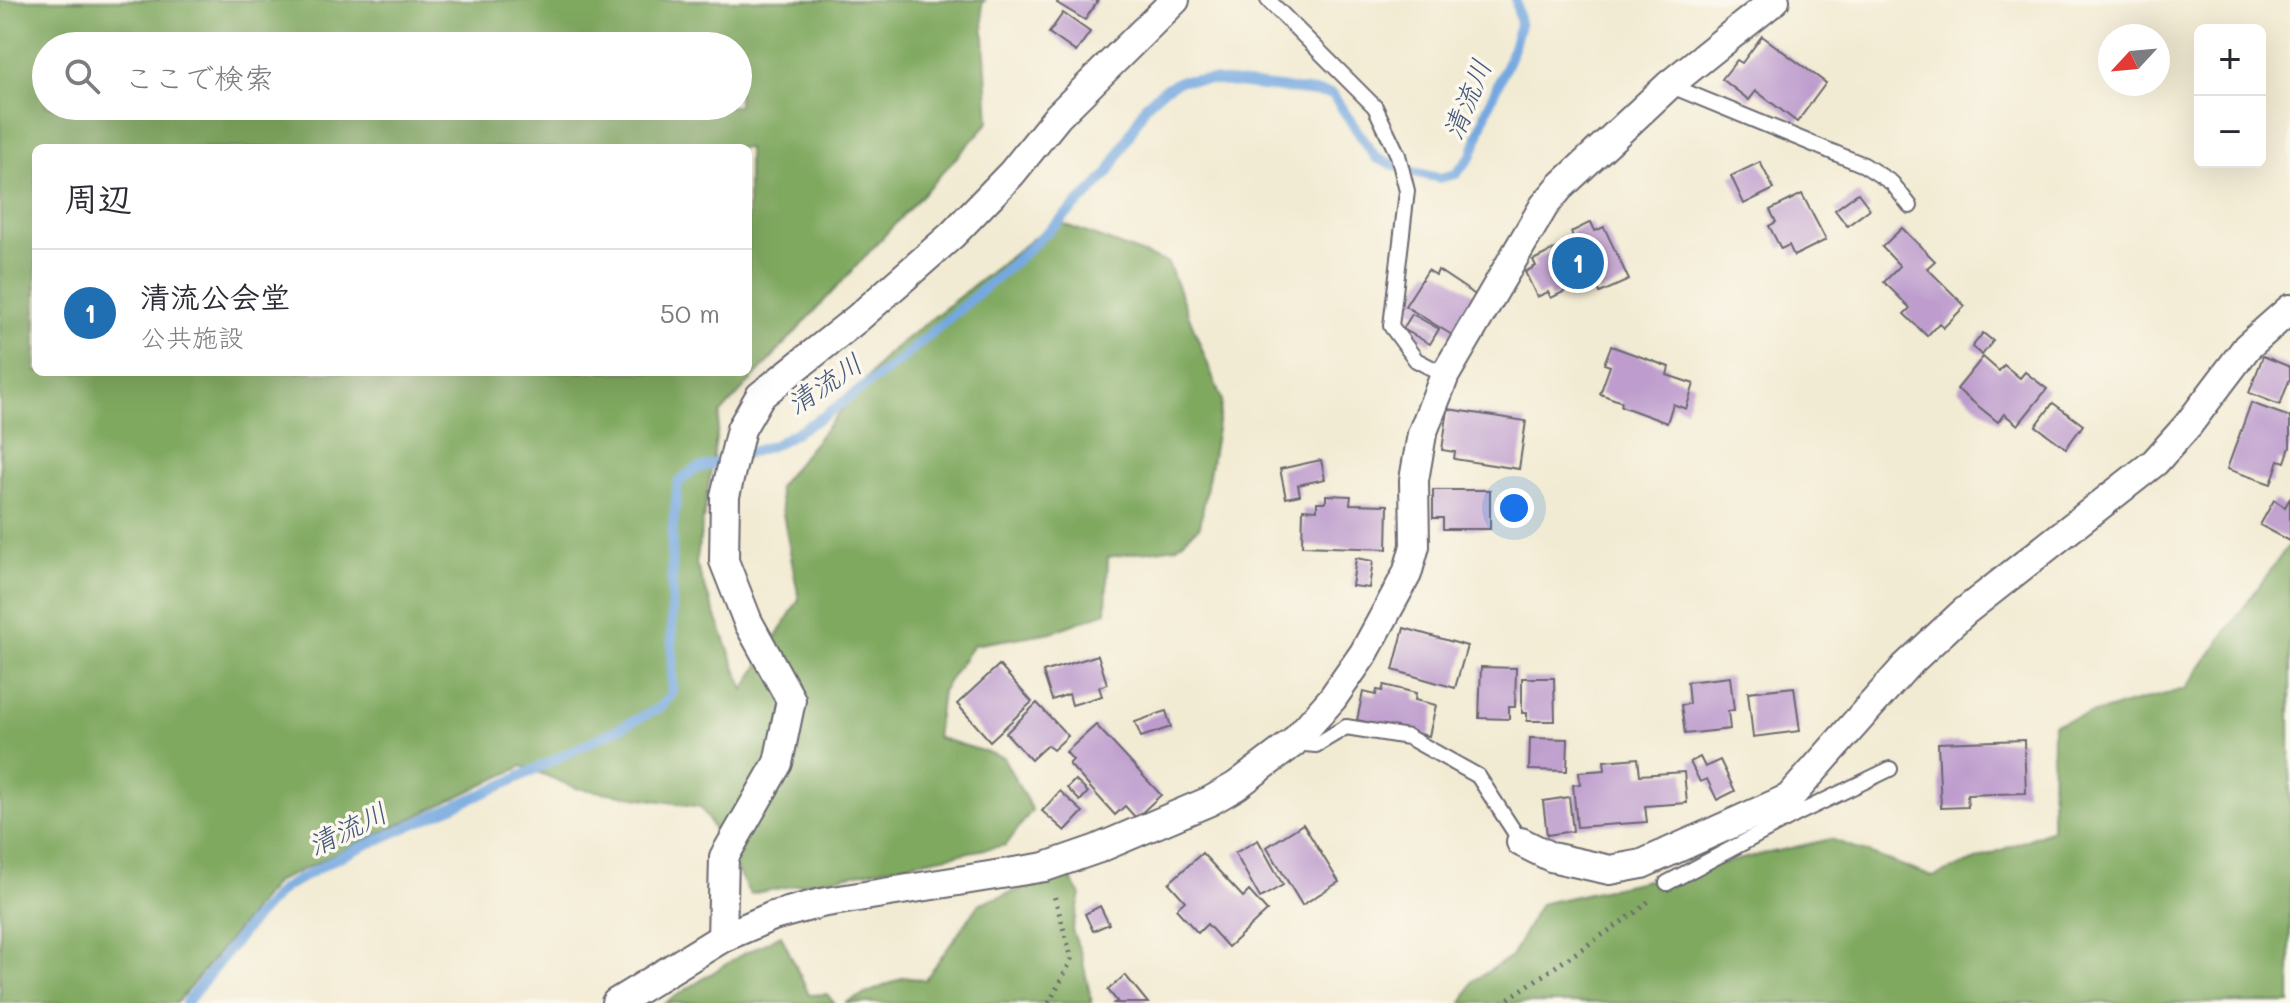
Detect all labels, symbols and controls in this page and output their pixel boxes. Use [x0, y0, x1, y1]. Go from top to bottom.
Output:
north arrow [2098, 24, 2170, 96]
map controls [2194, 24, 2266, 168]
button: + [2194, 24, 2266, 96]
search box [32, 32, 752, 120]
water label: 清流川 [1434, 53, 1498, 145]
icon: search [60, 54, 104, 98]
text: ここで検索 [124, 57, 274, 97]
button: − [2194, 96, 2266, 168]
text: 周辺 [64, 175, 132, 220]
pin: 1 [1552, 233, 1604, 293]
text: 清流公会堂 [140, 276, 290, 316]
text: 1 [84, 296, 96, 330]
text: 50 m [660, 296, 720, 330]
text: 公共施設 [140, 320, 244, 354]
water label: 清流川 [779, 345, 869, 421]
your location [1494, 488, 1534, 528]
water label: 清流川 [301, 793, 393, 863]

